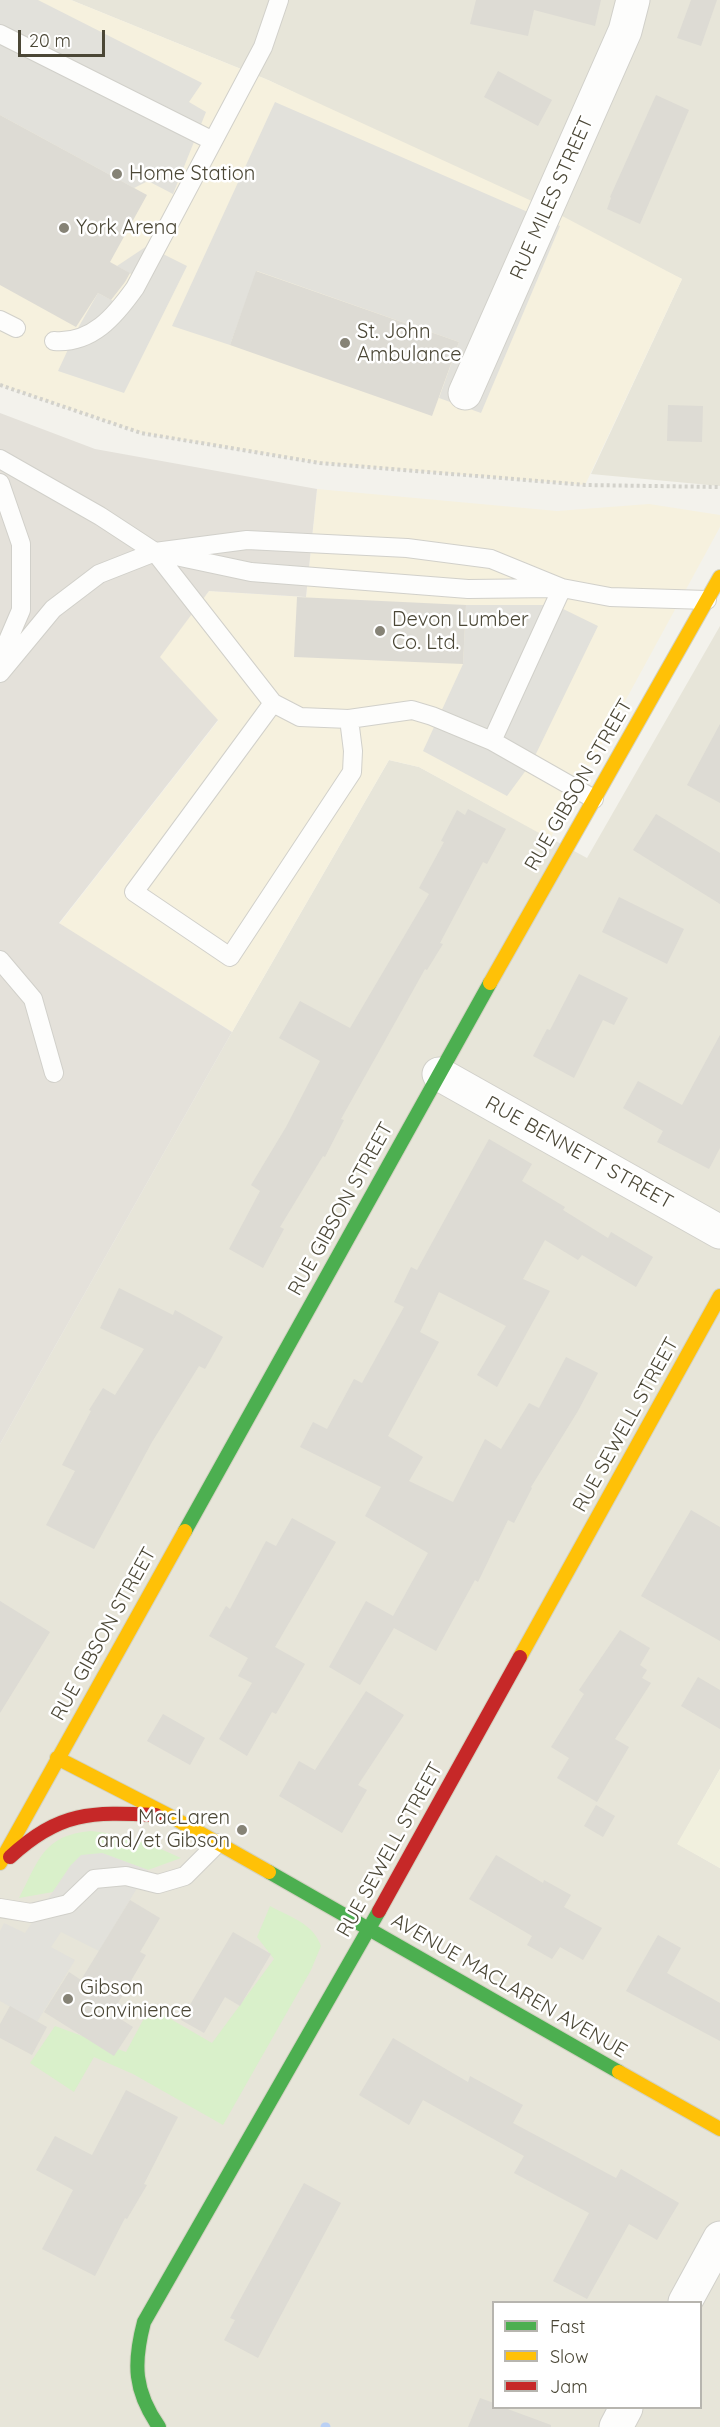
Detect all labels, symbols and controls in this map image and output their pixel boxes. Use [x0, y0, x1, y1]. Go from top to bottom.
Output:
scale bar [21, 18, 108, 56]
text: 20 m [29, 29, 71, 52]
street label: RUE MILES STREET [505, 113, 599, 283]
place label: Home Station [129, 162, 255, 186]
marker: Home Station [110, 167, 124, 181]
place label: York Arena [76, 216, 177, 240]
marker: York Arena [57, 221, 71, 235]
place label: St. John Ambulance [357, 320, 462, 367]
marker: St. John Ambulance [338, 336, 352, 350]
place label: Devon Lumber Co. Ltd. [392, 608, 529, 655]
marker: Devon Lumber Co. Ltd. [373, 624, 387, 638]
street label: RUE GIBSON STREET [520, 695, 638, 875]
street label: RUE BENNETT STREET [481, 1091, 677, 1215]
street label: RUE GIBSON STREET [283, 1118, 399, 1300]
street label: RUE SEWELL STREET [568, 1334, 684, 1516]
street label: RUE GIBSON STREET [46, 1543, 162, 1725]
street label: RUE SEWELL STREET [332, 1759, 448, 1941]
place label: MacLaren and/et Gibson [97, 1806, 230, 1853]
marker: MacLaren and/et Gibson [235, 1823, 249, 1837]
street label: AVENUE MACLAREN AVENUE [387, 1909, 631, 2063]
place label: Gibson Convinience [80, 1976, 192, 2023]
marker: Gibson Convinience [61, 1992, 75, 2006]
legend [492, 2301, 702, 2409]
text: Fast [550, 2315, 585, 2338]
text: Slow [550, 2345, 588, 2368]
text: Jam [550, 2375, 588, 2398]

